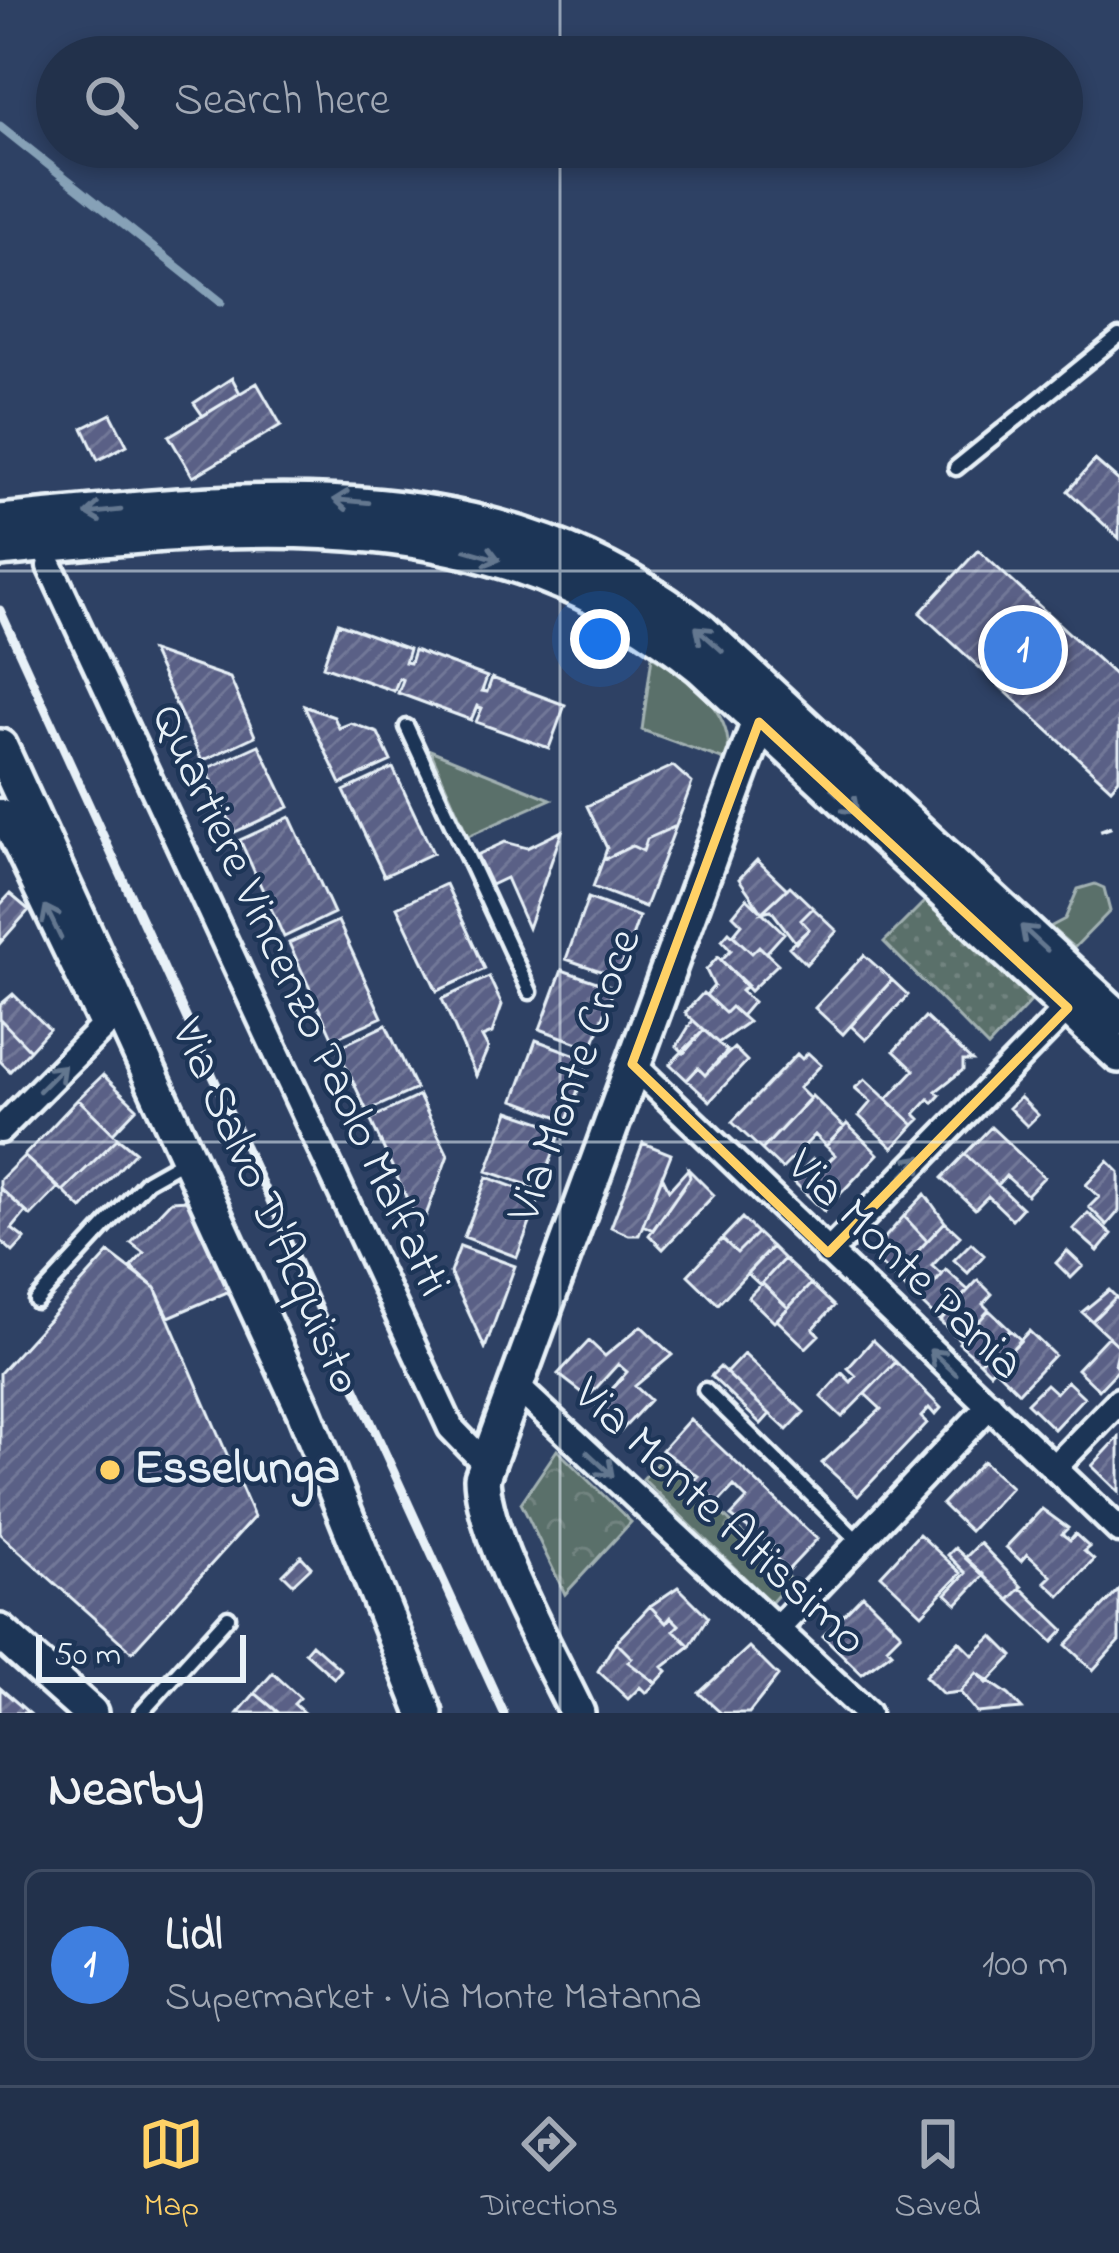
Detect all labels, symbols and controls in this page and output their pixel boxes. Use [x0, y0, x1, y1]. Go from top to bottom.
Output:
search box [36, 36, 1083, 168]
icon: search [78, 69, 144, 135]
text: Search here [174, 69, 390, 135]
one-way arrow [332, 490, 371, 513]
one-way arrow [84, 501, 123, 524]
one-way arrow [463, 546, 501, 568]
pin: 1 [984, 605, 1062, 695]
your location [570, 609, 630, 669]
one-way arrow [694, 626, 725, 653]
street label: Quartiere Vincenzo Paolo Malfatti [131, 693, 467, 1309]
one-way arrow [829, 787, 859, 815]
one-way arrow [41, 904, 63, 940]
street label: Via Monte Croce [490, 919, 662, 1234]
one-way arrow [1019, 924, 1049, 952]
street label: Via Salvo D'Acquisto [150, 1007, 379, 1406]
one-way arrow [37, 1065, 66, 1093]
street label: Via Monte Pania [768, 1133, 1039, 1398]
one-way arrow [895, 1155, 923, 1184]
one-way arrow [929, 1348, 959, 1376]
street label: Via Monte Altissimo [555, 1362, 882, 1674]
place label: Esselunga [134, 1435, 340, 1507]
one-way arrow [584, 1450, 614, 1477]
marker: Esselunga [97, 1457, 123, 1483]
scale bar [36, 1629, 246, 1682]
text: 50 m [54, 1632, 121, 1680]
text: Nearby [48, 1754, 204, 1829]
text: Lidl [165, 1904, 223, 1970]
text: 1 [84, 1937, 96, 1994]
text: 100 m [982, 1937, 1068, 1994]
text: Supermarket · Via Monte Matanna [165, 1970, 702, 2027]
tab: Map [138, 2111, 204, 2231]
tab: Directions [481, 2111, 618, 2231]
tab: Saved [895, 2111, 981, 2231]

